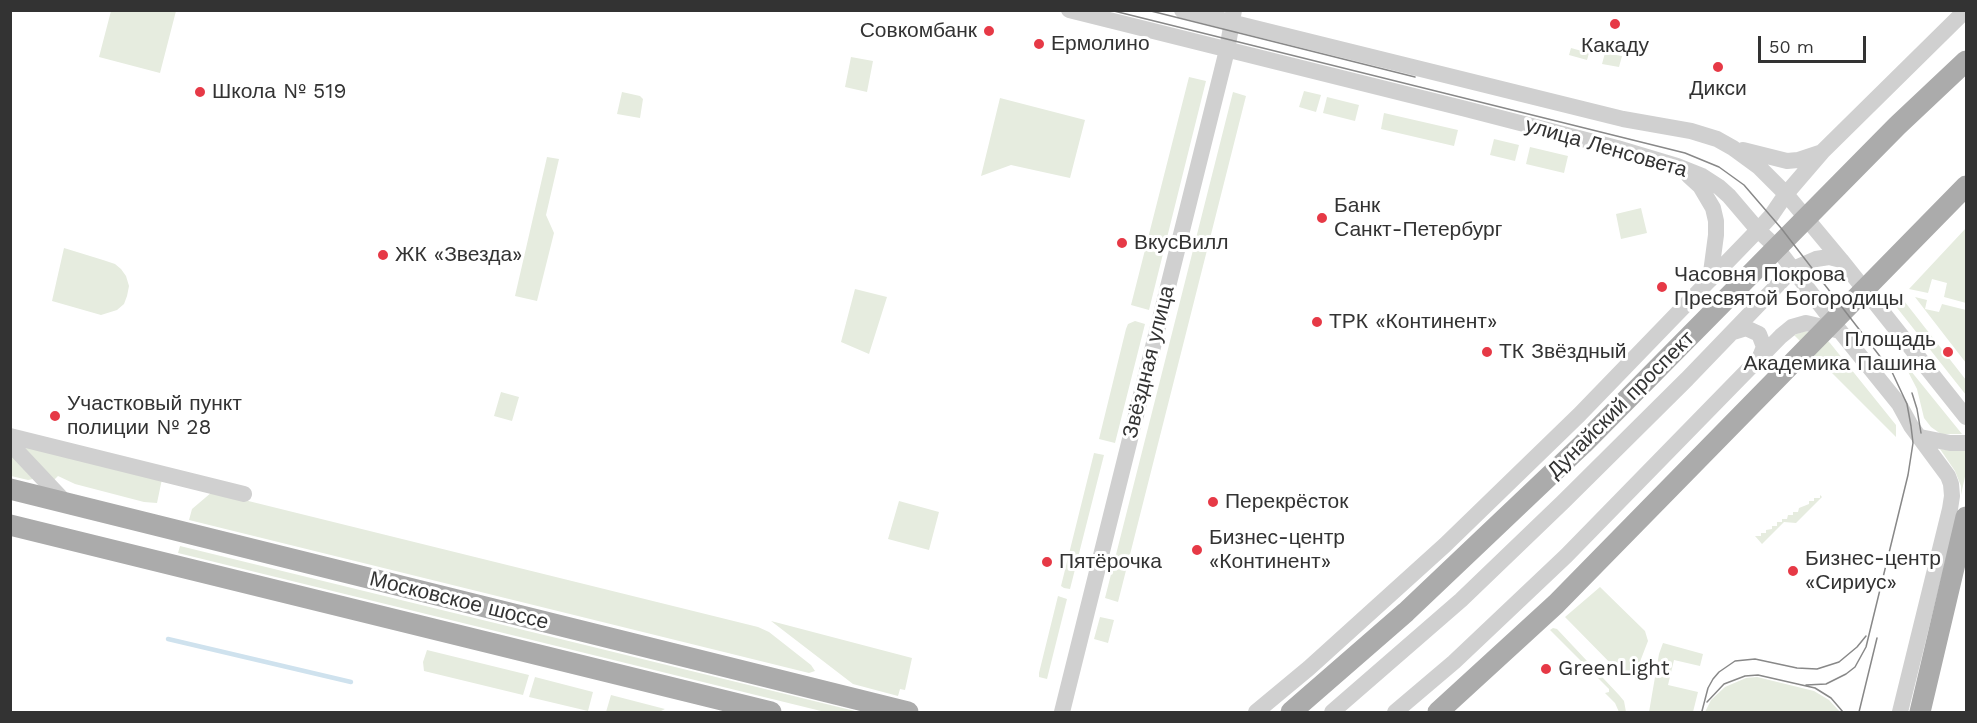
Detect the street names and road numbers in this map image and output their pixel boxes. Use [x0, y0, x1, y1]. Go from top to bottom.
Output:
street label: улица Ленсовета [1522, 113, 1690, 183]
street label: Звёздная улица [1118, 283, 1180, 441]
street label: Дунайский проспект [1542, 326, 1700, 484]
street label: Московское шоссе [367, 567, 551, 635]

